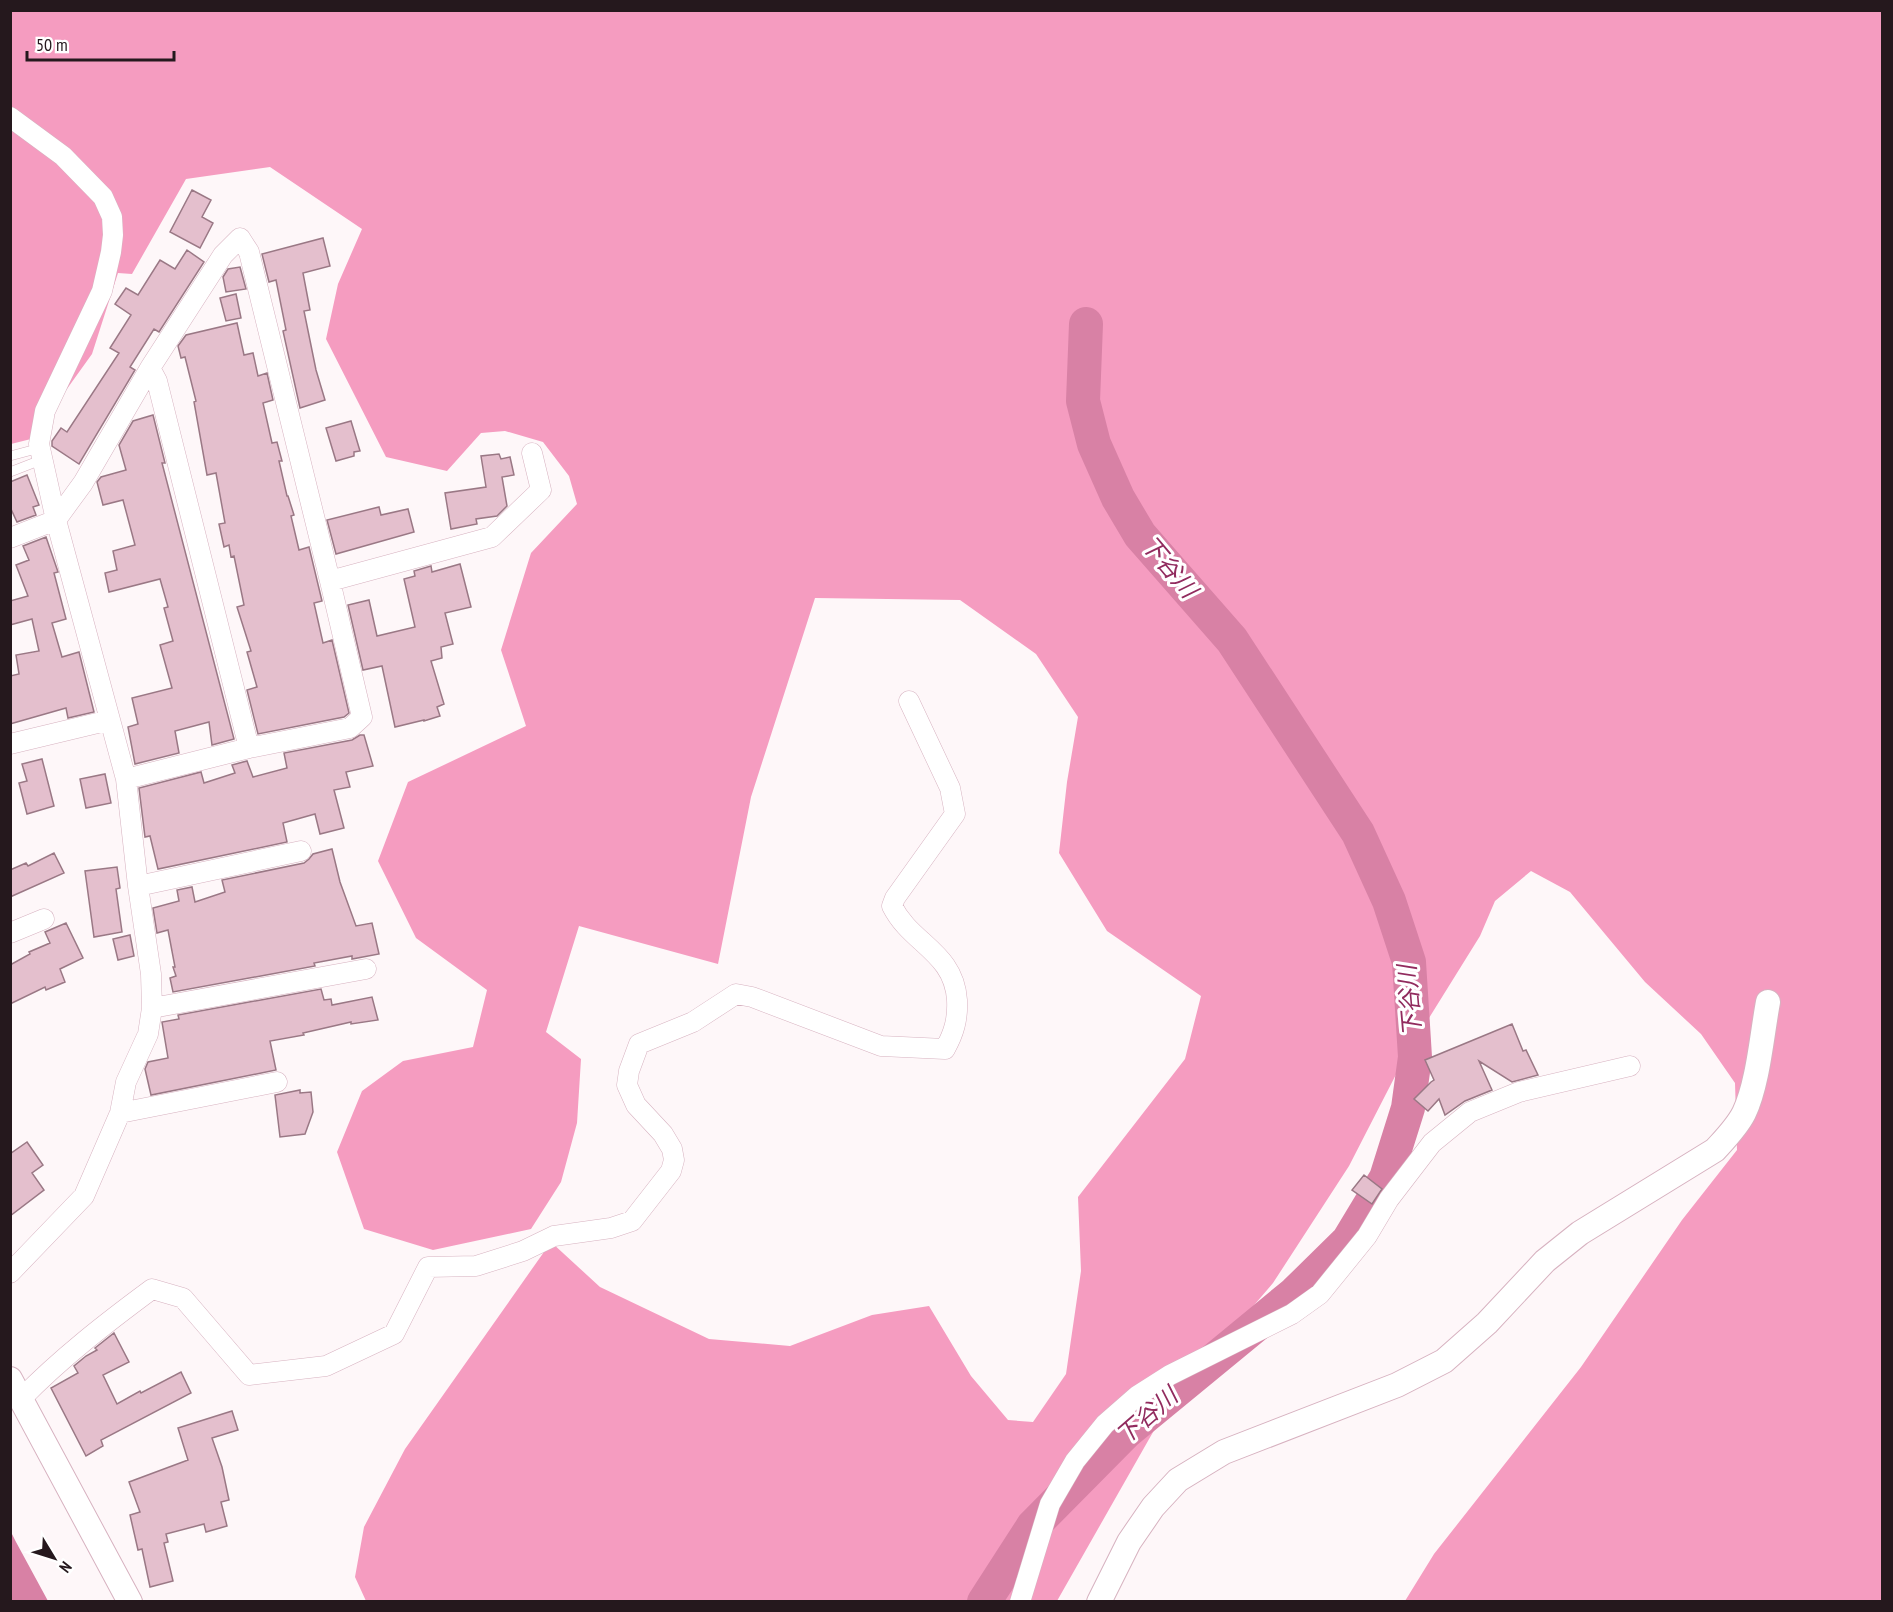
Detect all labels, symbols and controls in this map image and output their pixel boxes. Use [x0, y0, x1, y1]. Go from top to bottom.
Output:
scale bar [27, 24, 174, 62]
text: 50 m [36, 33, 68, 56]
water label: 下谷川 [1134, 529, 1206, 607]
water label: 下谷川 [1391, 961, 1428, 1038]
water label: 下谷川 [1109, 1378, 1186, 1451]
north arrow [24, 1528, 84, 1588]
text: N [55, 1558, 76, 1577]

